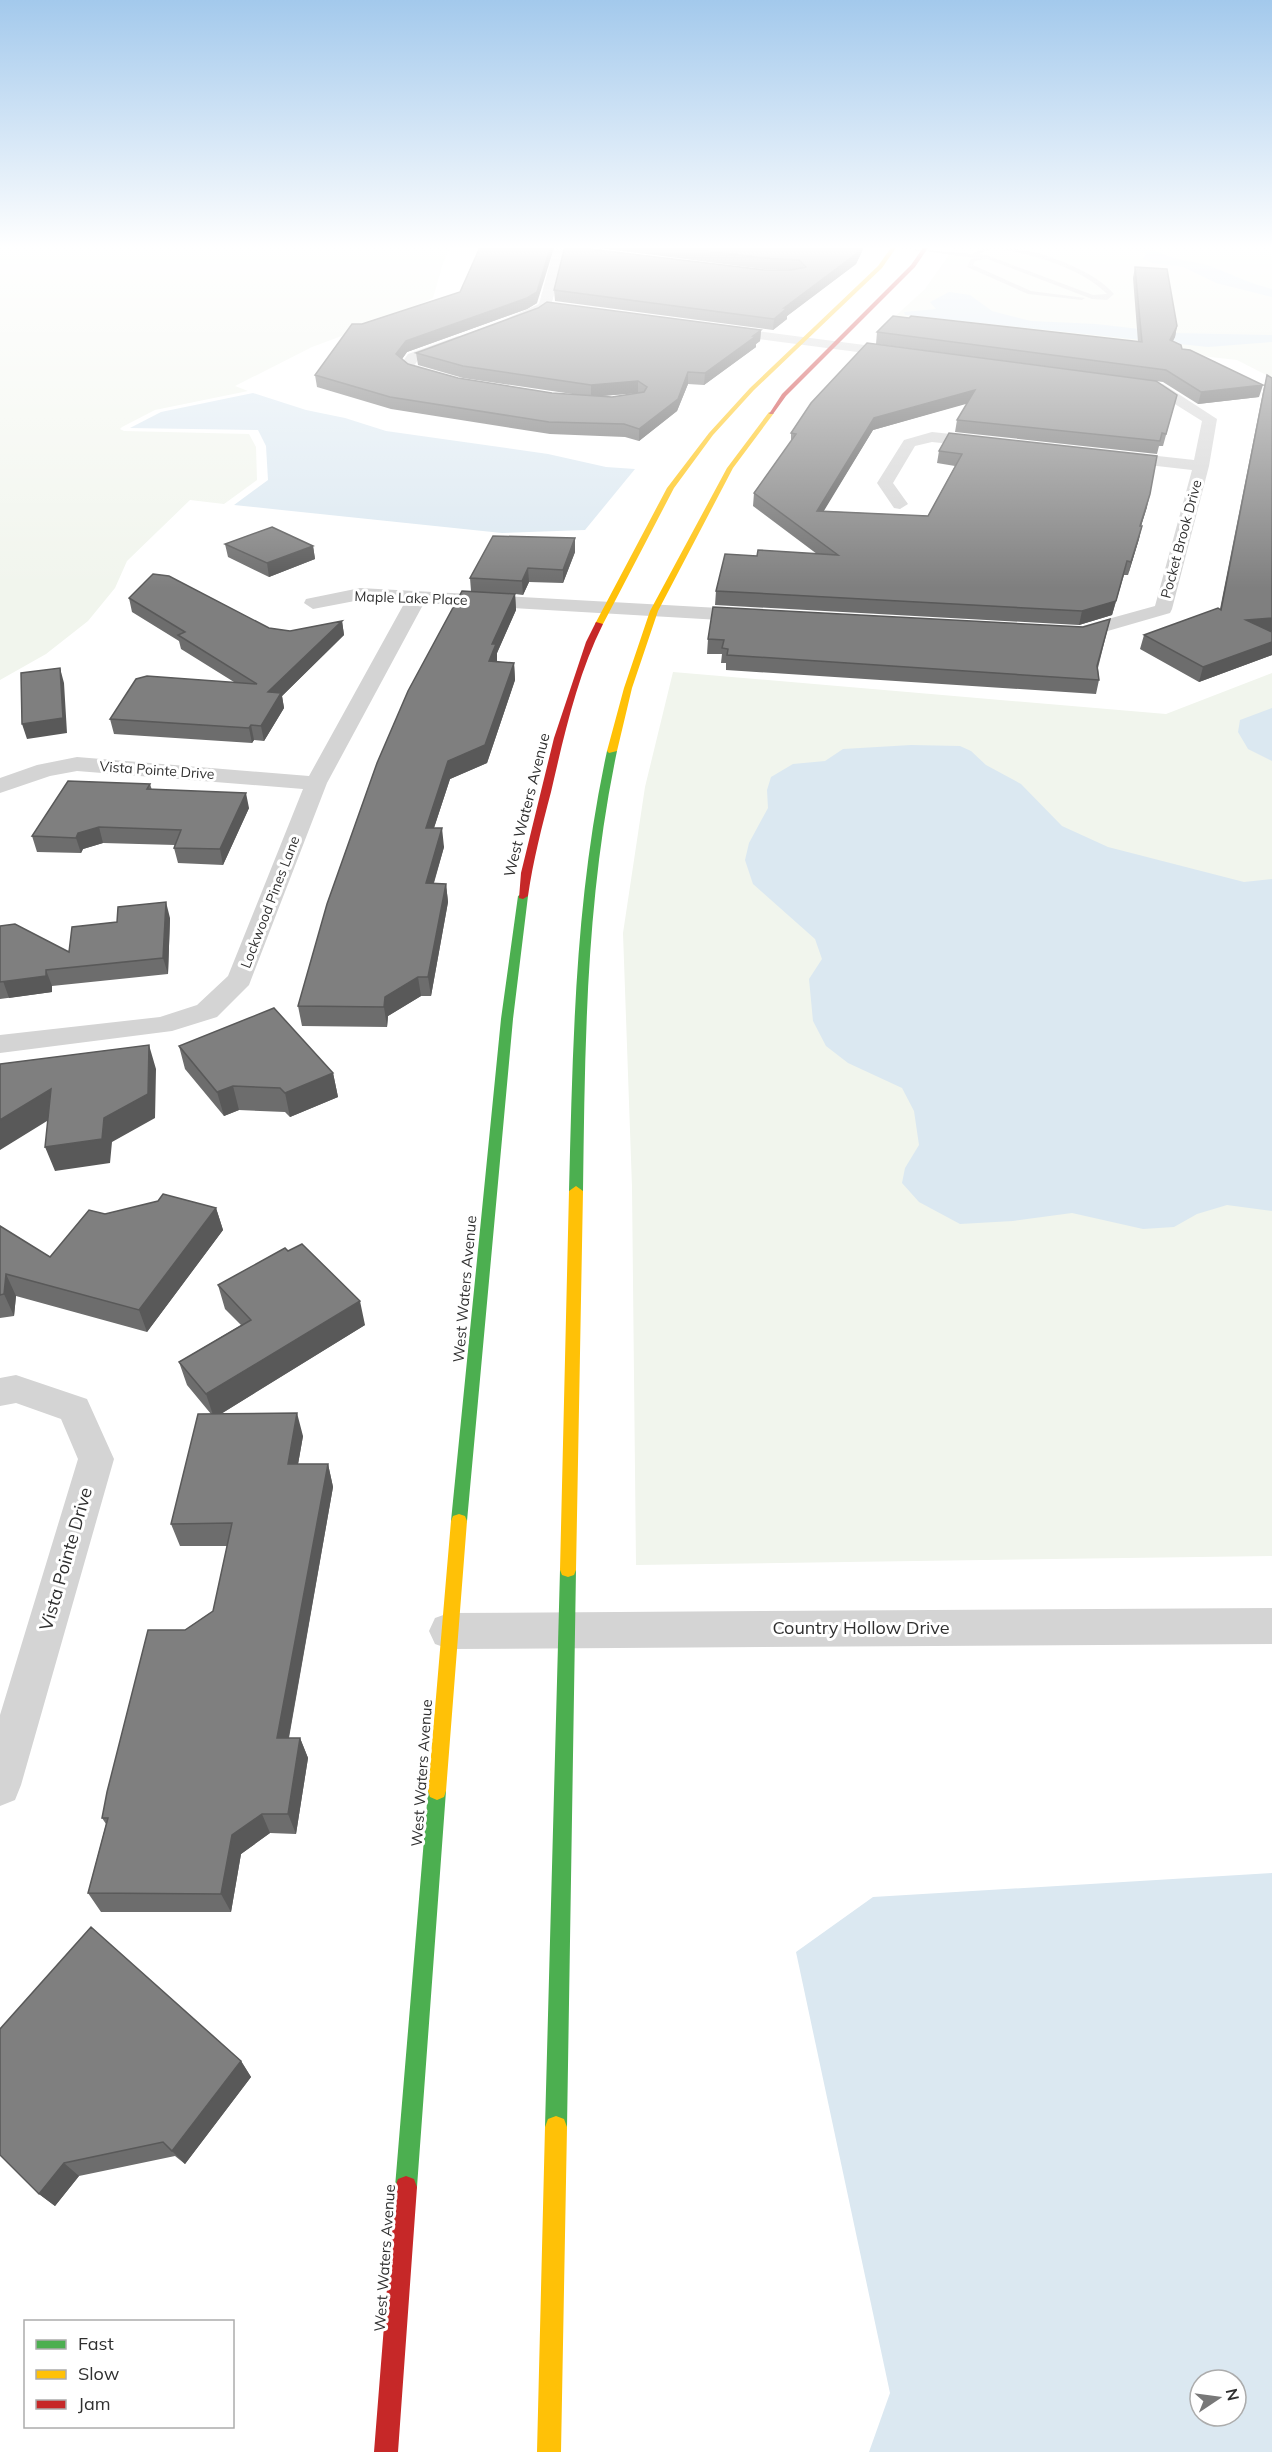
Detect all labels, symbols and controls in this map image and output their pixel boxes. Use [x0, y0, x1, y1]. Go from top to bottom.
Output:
street label: Pocket Brook Drive [1157, 478, 1205, 600]
street label: Maple Lake Place [354, 587, 468, 609]
street label: West Waters Avenue [499, 731, 554, 879]
street label: Vista Pointe Drive [99, 757, 215, 783]
street label: Lockwood Pines Lane [236, 833, 304, 971]
street label: West Waters Avenue [449, 1215, 480, 1363]
street label: Vista Pointe Drive [34, 1485, 97, 1633]
street label: Country Hollow Drive [772, 1616, 950, 1639]
street label: West Waters Avenue [407, 1699, 436, 1847]
street label: West Waters Avenue [370, 2184, 399, 2332]
legend [24, 2320, 234, 2428]
text: Fast [78, 2332, 114, 2355]
text: Slow [78, 2362, 120, 2385]
north arrow [1188, 2368, 1248, 2428]
text: N [1222, 2386, 1244, 2403]
text: Jam [78, 2392, 111, 2415]

